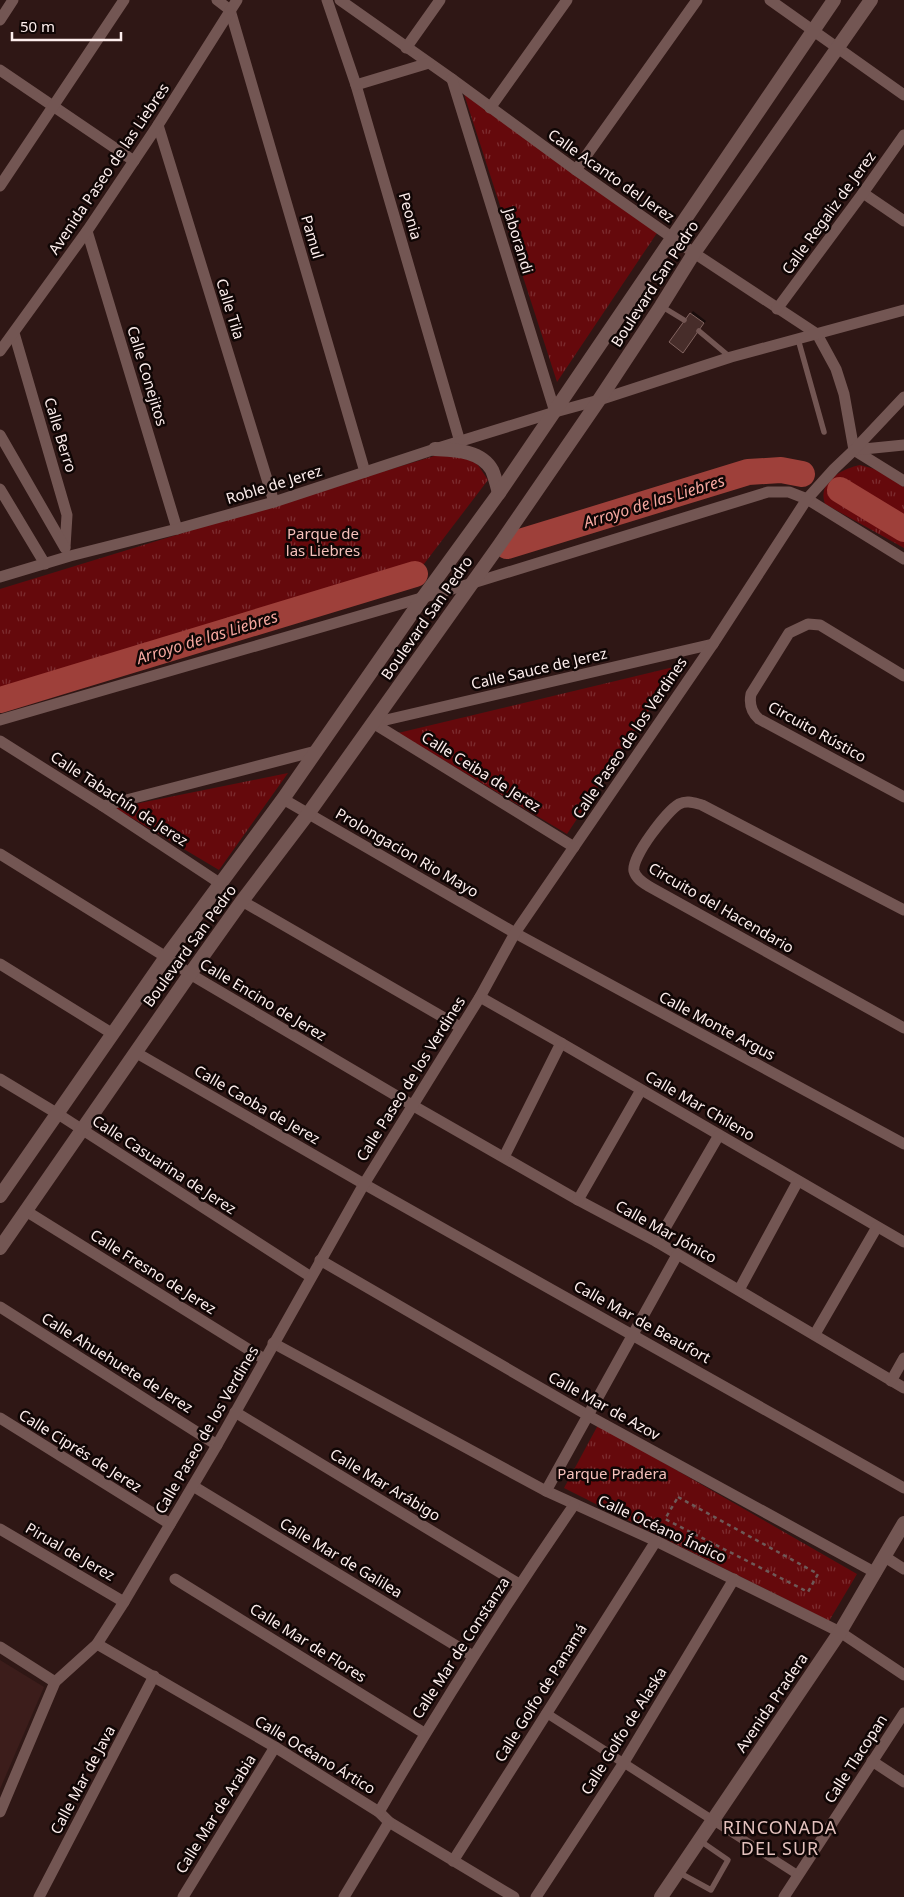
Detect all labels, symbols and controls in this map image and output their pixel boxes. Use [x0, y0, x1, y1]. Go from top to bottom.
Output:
scale bar [12, 10, 121, 42]
text: 50 m [20, 16, 55, 36]
street label: Avenida Paseo de las Liebres [43, 79, 173, 258]
street label: Calle Acanto del Jerez [544, 124, 679, 226]
street label: Calle Regaliz de Jerez [777, 147, 880, 278]
street label: Peonia [395, 190, 427, 242]
street label: Jaborandi [499, 204, 538, 276]
street label: Pamul [297, 213, 329, 261]
street label: Boulevard San Pedro [606, 216, 703, 350]
street label: Calle Tila [212, 276, 250, 342]
street label: Calle Conejitos [123, 323, 173, 428]
street label: Calle Berro [40, 395, 82, 475]
street label: Roble de Jerez [223, 460, 324, 508]
water label: Arroyo de las Liebres [580, 469, 727, 533]
park label: Parque de las Liebres [286, 523, 360, 560]
street label: Boulevard San Pedro [376, 552, 476, 683]
water label: Arroyo de las Liebres [133, 605, 280, 669]
street label: Calle Sauce de Jerez [469, 643, 609, 693]
street label: Calle Paseo de los Verdines [568, 653, 691, 822]
street label: Circuito Rústico [765, 696, 870, 766]
street label: Calle Ceiba de Jerez [418, 726, 545, 816]
street label: Calle Tabachín de Jerez [47, 746, 192, 850]
street label: Prolongacion Rio Mayo [332, 803, 483, 901]
street label: Circuito del Hacendario [645, 857, 798, 957]
street label: Boulevard San Pedro [138, 880, 240, 1011]
street label: Calle Encino de Jerez [197, 953, 331, 1045]
street label: Calle Monte Argus [656, 986, 779, 1064]
street label: Calle Paseo de los Verdines [351, 992, 469, 1165]
street label: Calle Caoba de Jerez [191, 1060, 324, 1148]
street label: Calle Mar Chileno [642, 1066, 759, 1145]
street label: Calle Casuarina de Jerez [89, 1110, 240, 1218]
street label: Calle Mar Jónico [612, 1195, 721, 1267]
street label: Calle Fresno de Jerez [87, 1224, 220, 1318]
street label: Calle Mar de Beaufort [571, 1275, 715, 1367]
street label: Calle Ahuehuete de Jerez [38, 1307, 197, 1417]
street label: Calle Paseo de los Verdines [150, 1342, 262, 1517]
street label: Calle Mar de Azov [545, 1366, 664, 1444]
street label: Calle Ciprés de Jerez [15, 1404, 146, 1496]
street label: Calle Mar Arábigo [327, 1443, 444, 1525]
park label: Parque Pradera [557, 1463, 667, 1483]
street label: Calle Océano Índico [595, 1489, 730, 1567]
street label: Calle Mar de Galilea [277, 1513, 406, 1602]
street label: Pirual de Jerez [22, 1517, 119, 1585]
street label: Calle Mar de Constanza [407, 1573, 514, 1722]
street label: Calle Mar de Flores [246, 1598, 371, 1686]
street label: Calle Golfo de Panamá [489, 1620, 591, 1765]
street label: Avenida Pradera [731, 1649, 812, 1756]
street label: Calle Golfo de Alaska [576, 1663, 671, 1798]
street label: Calle Océano Ártico [251, 1710, 380, 1798]
street label: Calle Tlacopan [819, 1710, 891, 1807]
street label: Calle Mar de Java [45, 1722, 119, 1837]
street label: Calle Mar de Arabia [170, 1750, 260, 1877]
district label: RINCONADA DEL SUR [723, 1815, 837, 1860]

